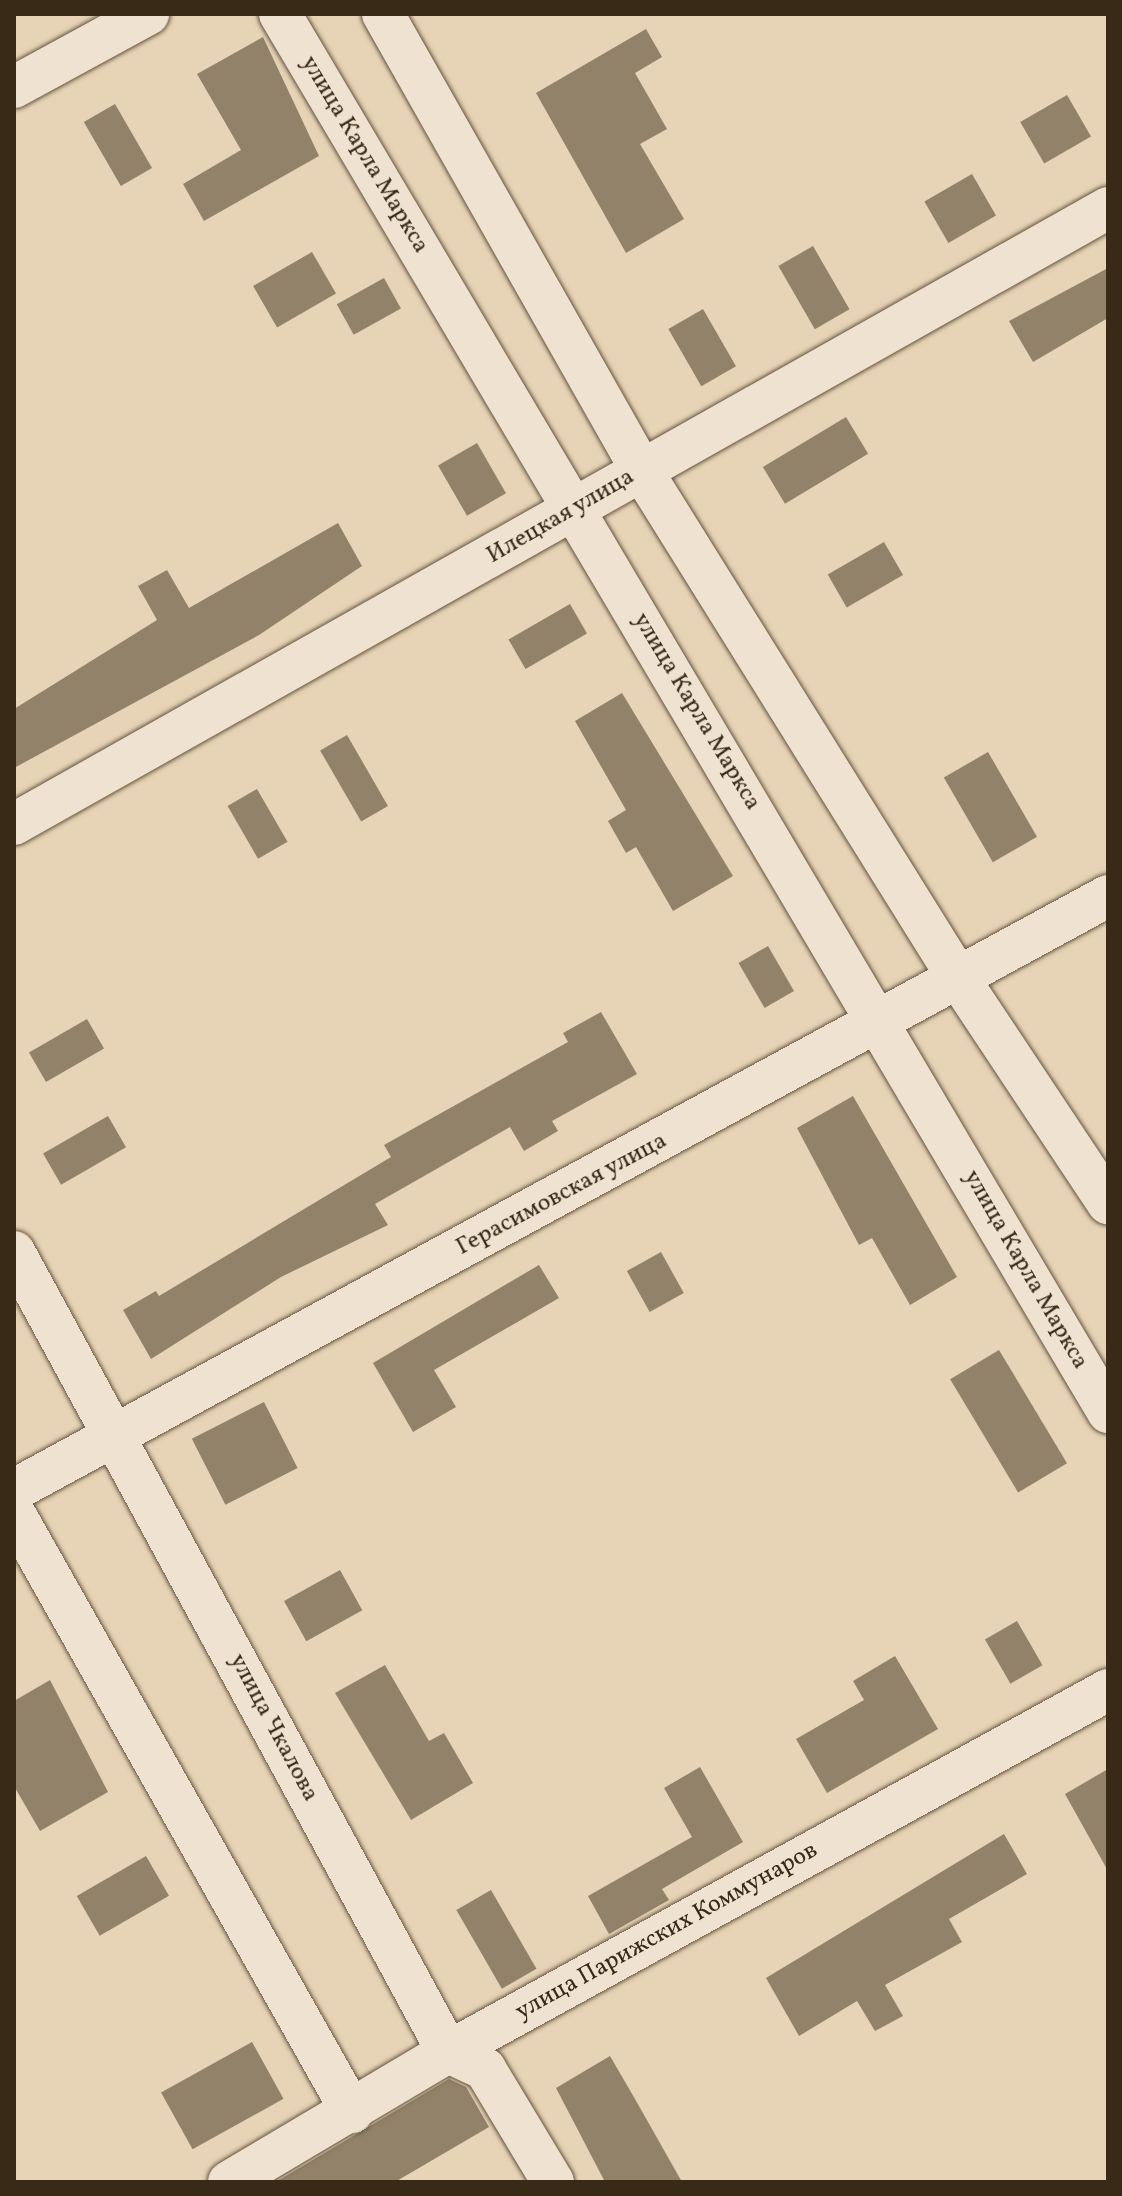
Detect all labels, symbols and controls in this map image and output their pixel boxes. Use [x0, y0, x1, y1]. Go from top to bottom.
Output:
street label: улица Карла Маркса [294, 51, 434, 259]
street label: Илецкая улица [482, 463, 640, 571]
street label: улица Карла Маркса [626, 608, 766, 816]
street label: Герасимовская улица [451, 1127, 673, 1263]
street label: улица Карла Маркса [956, 1165, 1094, 1375]
street label: улица Чкалова [222, 1649, 324, 1807]
street label: улица Парижских Коммунаров [511, 1837, 823, 2027]

